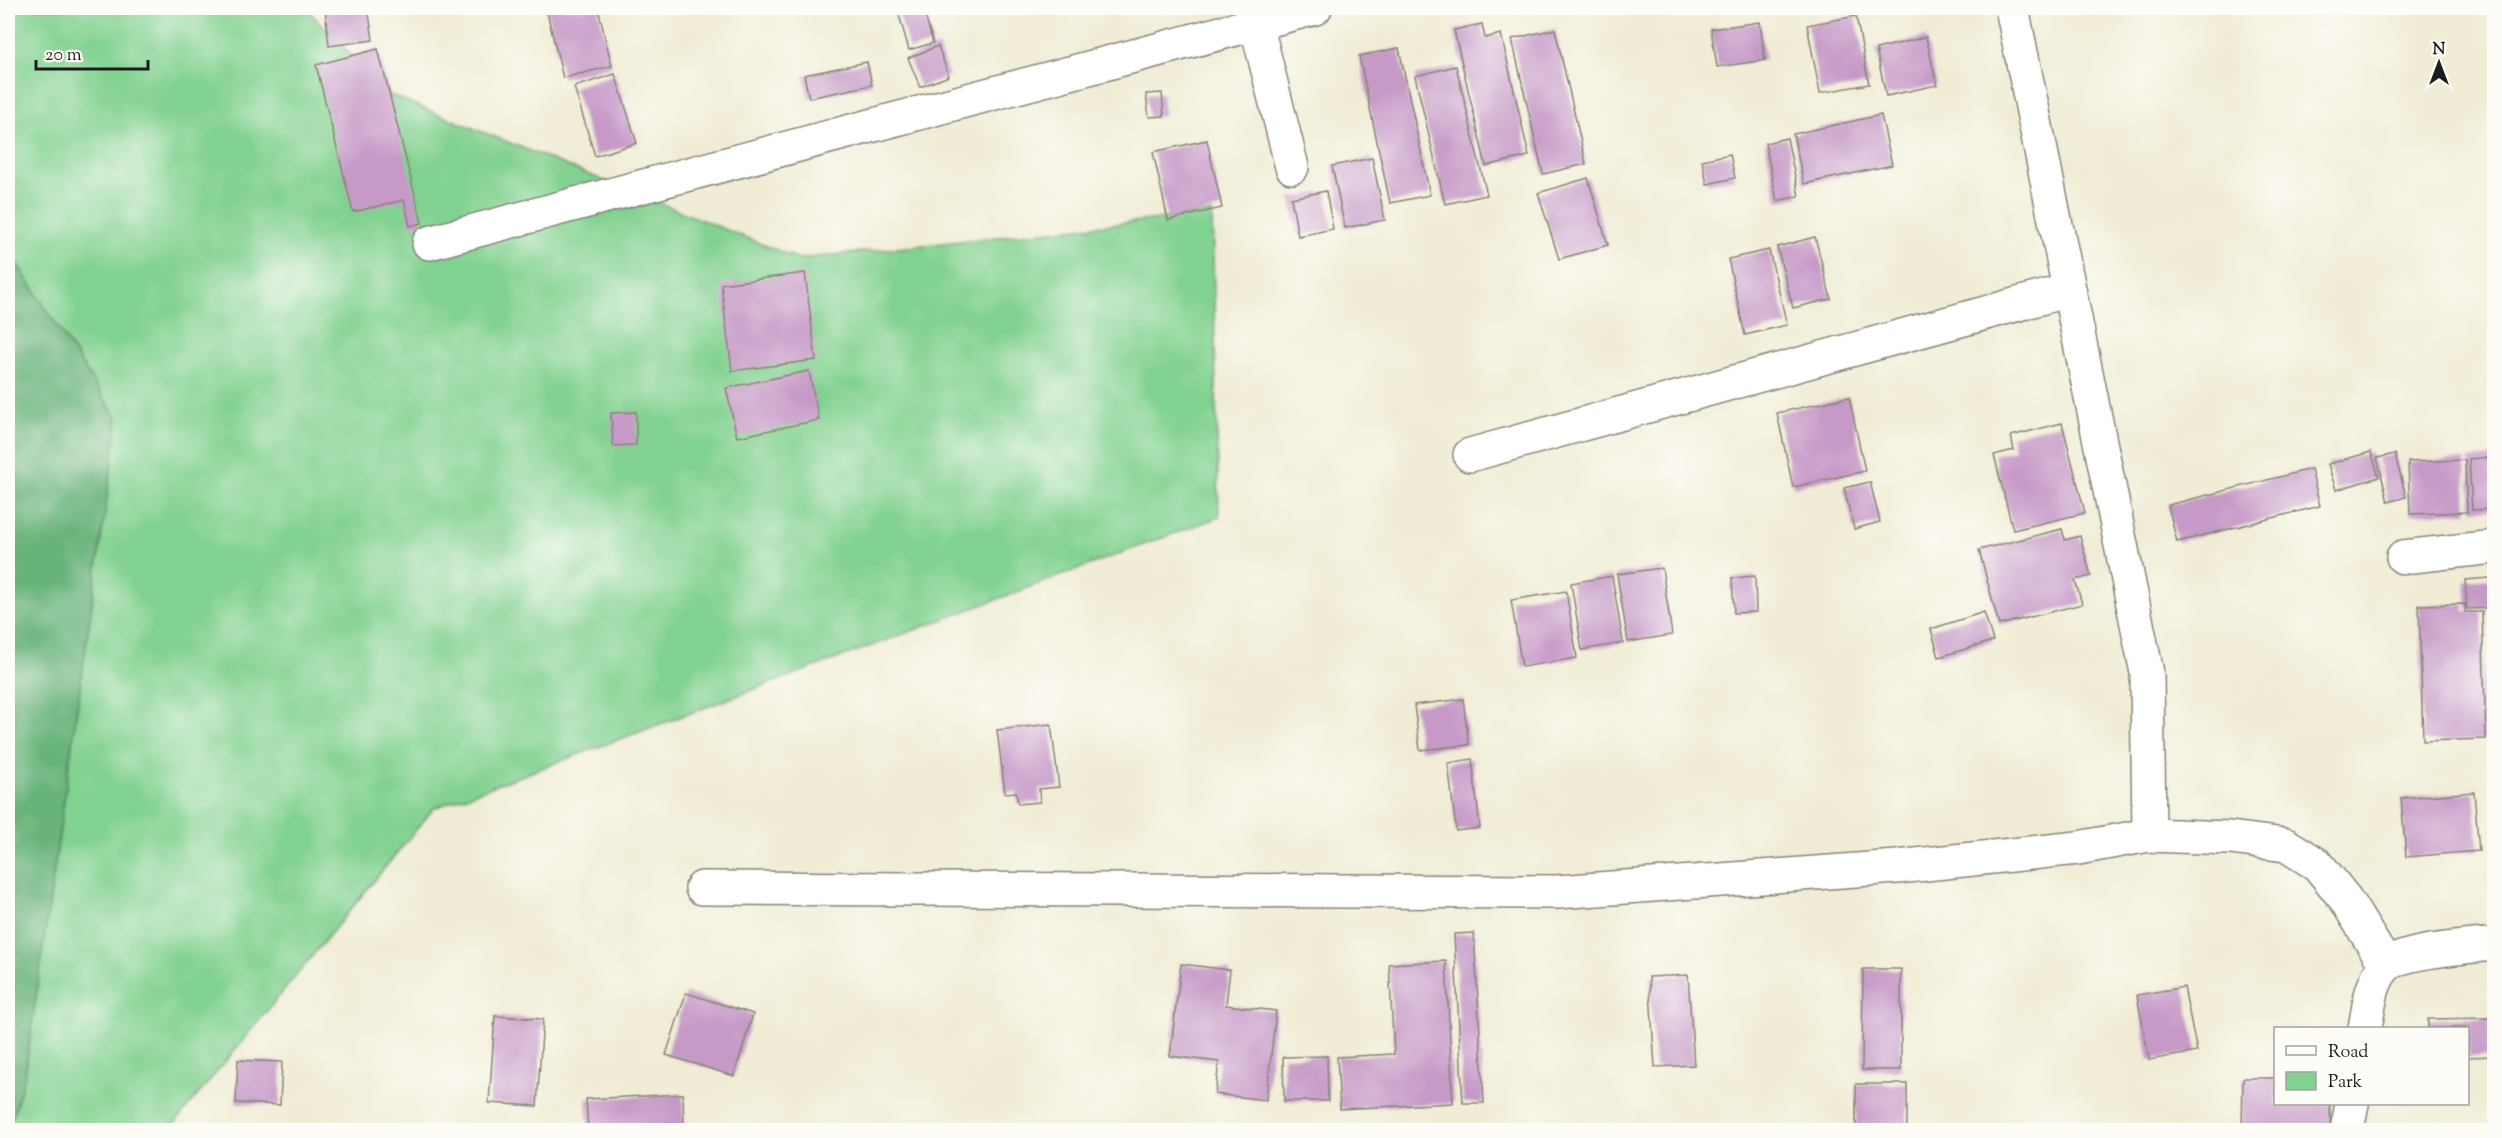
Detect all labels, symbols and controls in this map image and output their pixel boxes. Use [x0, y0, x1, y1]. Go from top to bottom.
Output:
scale bar [36, 33, 148, 71]
north arrow [2409, 33, 2469, 93]
text: N [2433, 39, 2446, 62]
text: 20 m [45, 43, 82, 69]
legend [2274, 1027, 2469, 1105]
text: Road [2328, 1040, 2368, 1066]
text: Park [2328, 1070, 2363, 1096]

